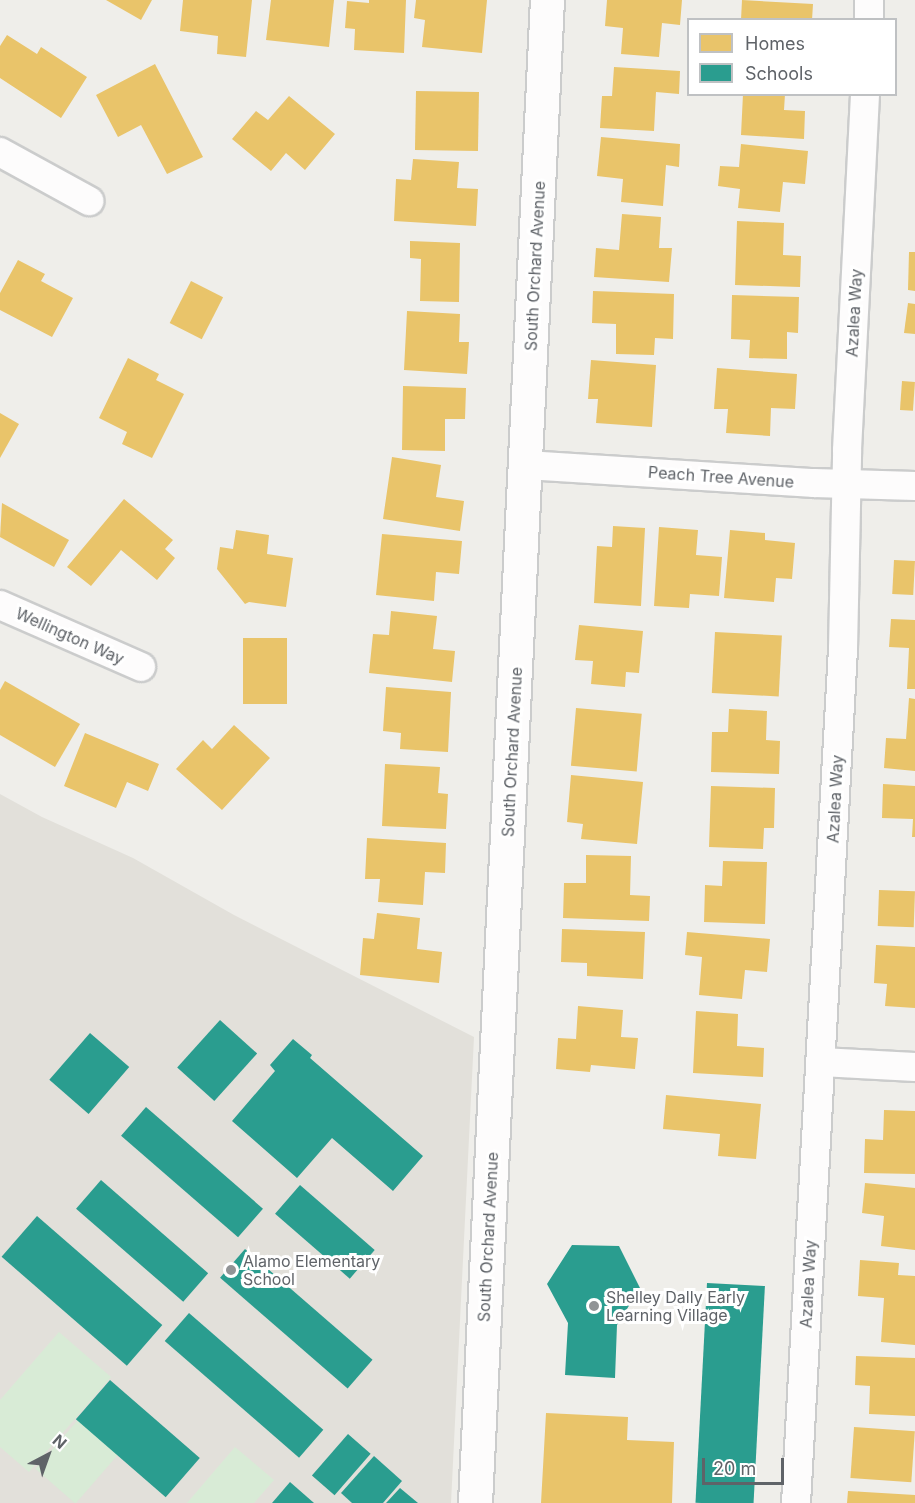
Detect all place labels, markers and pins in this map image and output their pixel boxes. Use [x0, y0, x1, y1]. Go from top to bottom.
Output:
place label: Alamo Elementary School [243, 1251, 380, 1289]
marker: Alamo Elementary School [224, 1263, 238, 1277]
place label: Shelley Dally Early Learning Village [606, 1287, 745, 1325]
marker: Shelley Dally Early Learning Village [587, 1299, 601, 1313]

